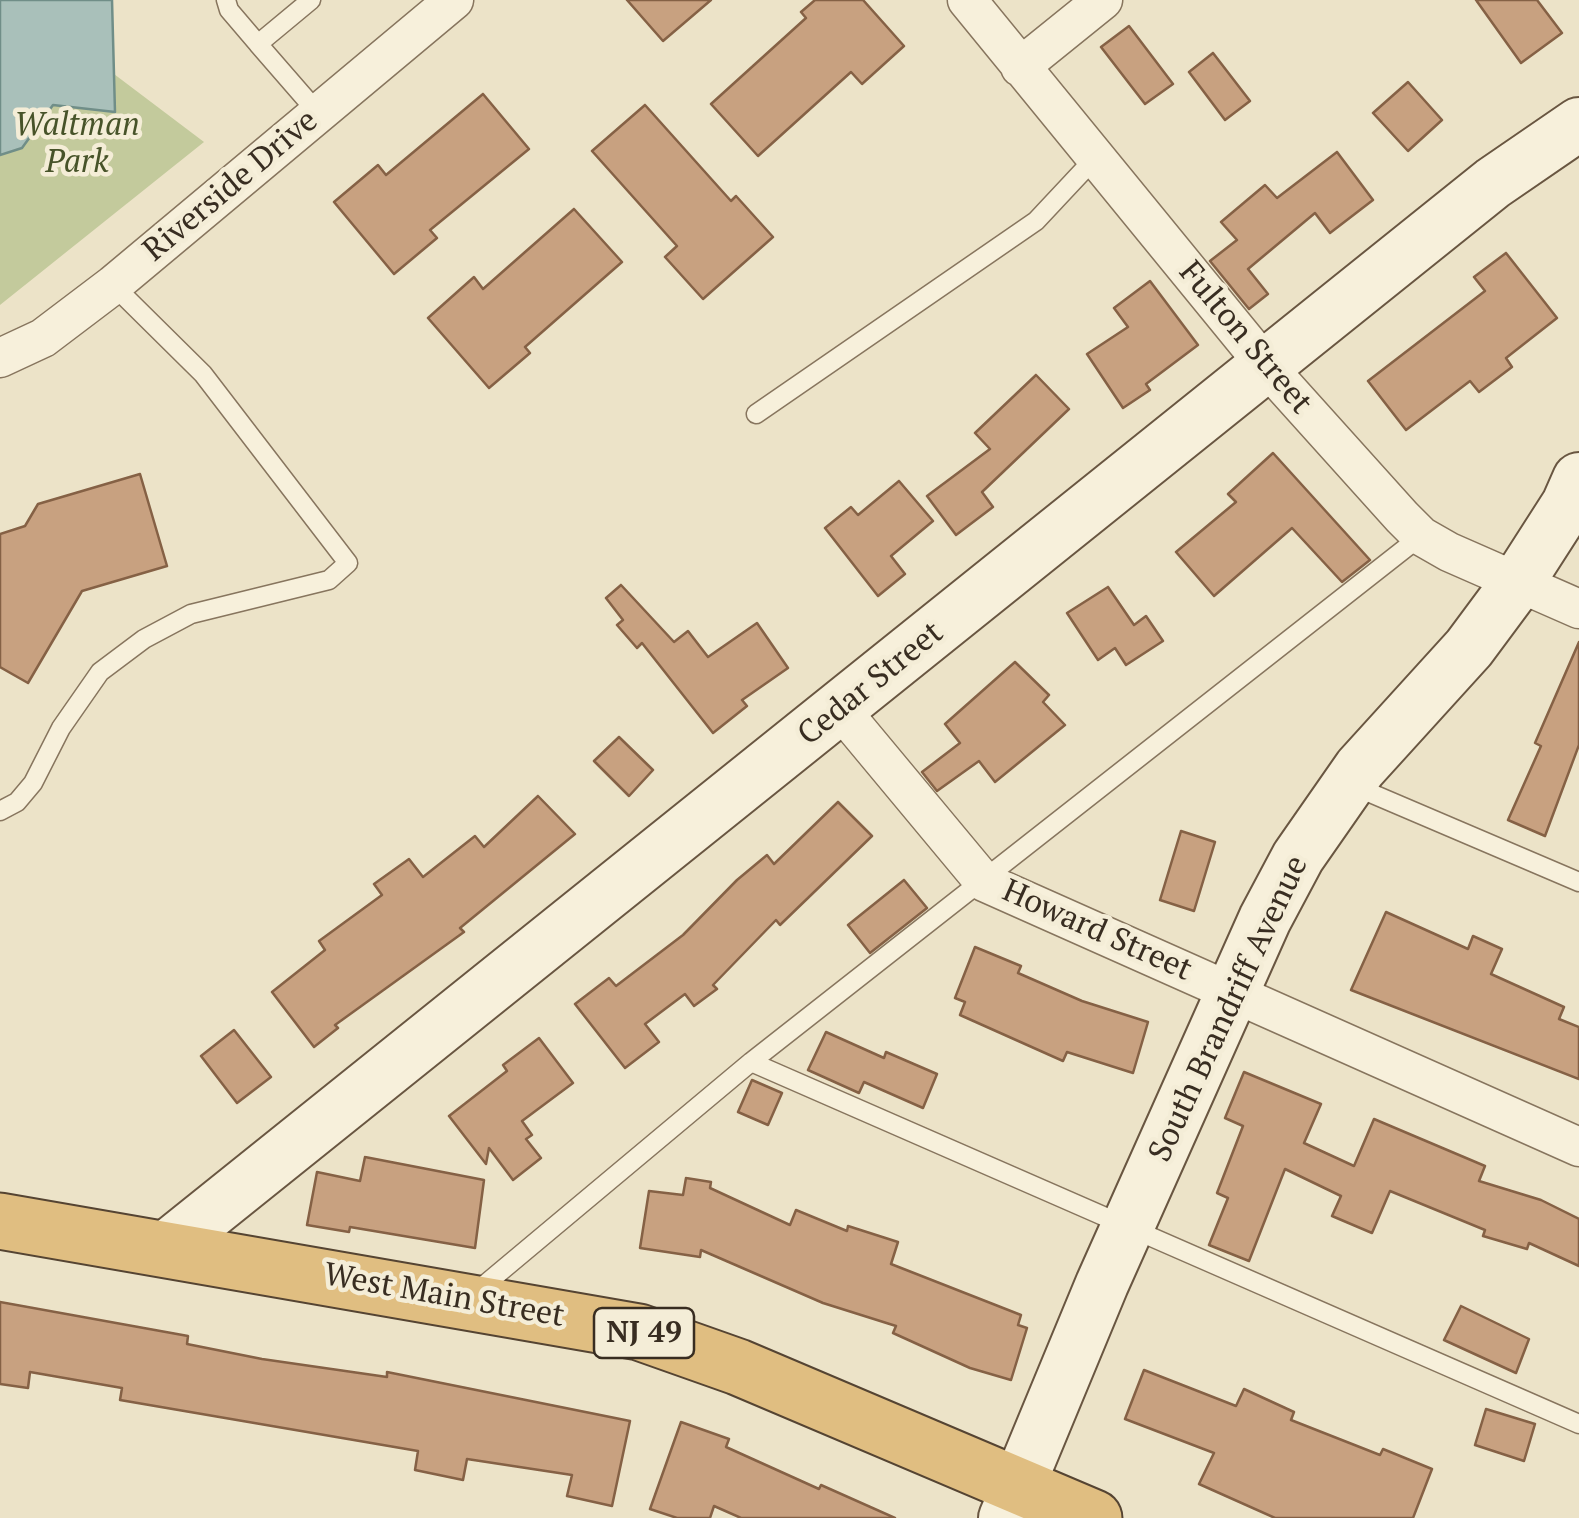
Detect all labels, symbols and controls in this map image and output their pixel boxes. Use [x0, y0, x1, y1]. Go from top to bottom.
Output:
street label: Riverside Drive [136, 102, 326, 270]
park label: Waltman Park [14, 107, 140, 182]
street label: Fulton Street [1170, 254, 1320, 422]
street label: Cedar Street [791, 614, 951, 754]
street label: South Brandriff Avenue [1141, 850, 1317, 1168]
street label: Howard Street [996, 872, 1198, 990]
street label: West Main Street [321, 1256, 567, 1336]
road number: NJ 49 [594, 1308, 694, 1358]

